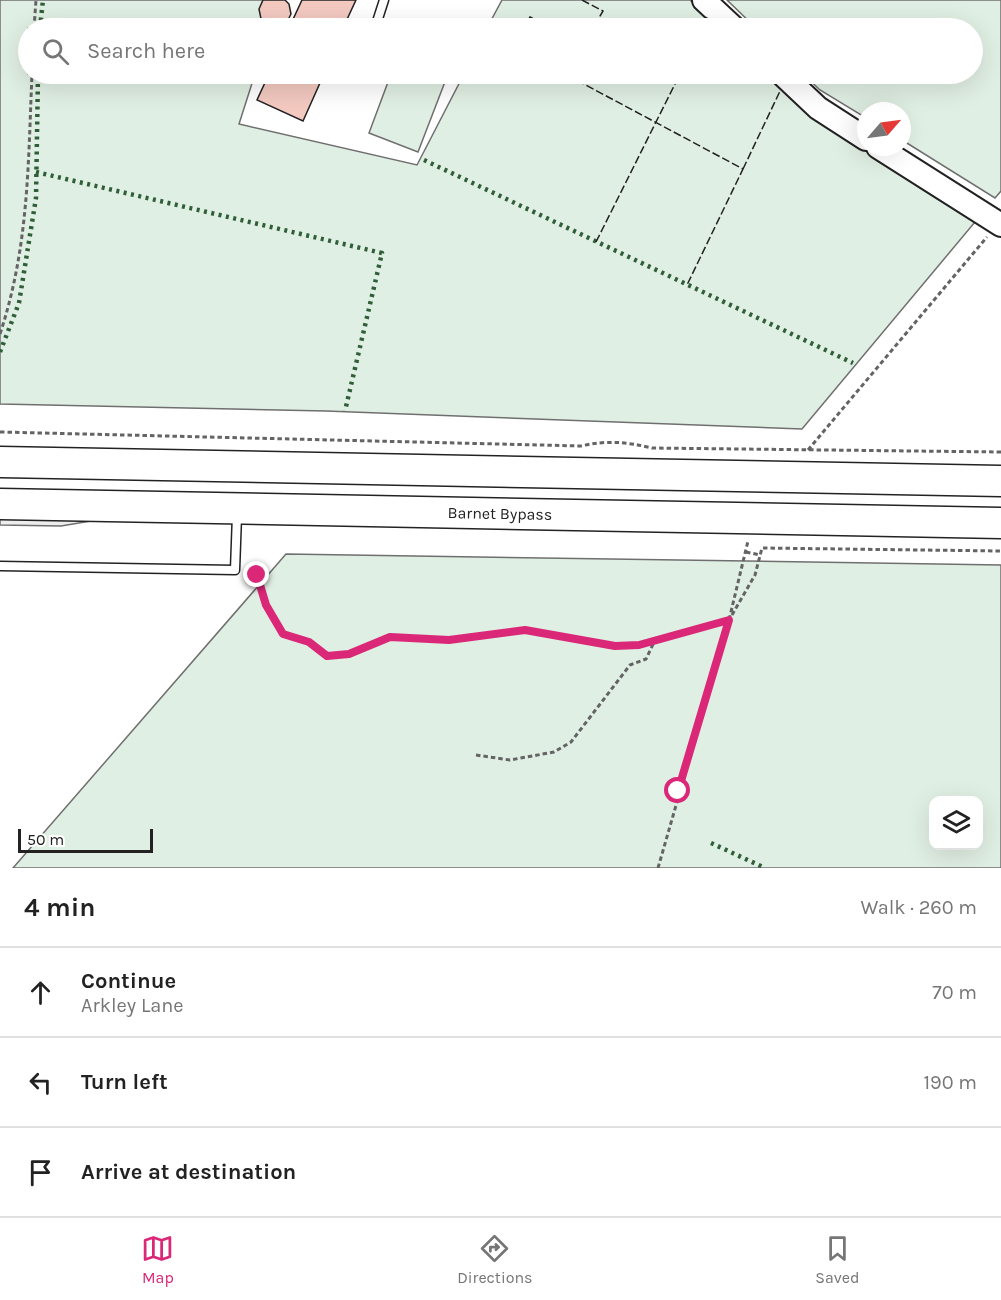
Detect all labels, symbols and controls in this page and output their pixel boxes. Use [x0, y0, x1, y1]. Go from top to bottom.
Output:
search box [18, 18, 983, 84]
icon: search [39, 35, 72, 68]
text: Search here [87, 38, 205, 64]
north arrow [857, 102, 911, 156]
street label: Barnet Bypass [448, 503, 552, 524]
route end [243, 561, 269, 587]
route start [664, 777, 690, 803]
map controls [929, 796, 983, 850]
button: layers [929, 796, 983, 850]
scale bar [18, 826, 153, 854]
text: 50 m [27, 830, 64, 849]
text: 4 min [24, 892, 95, 923]
text: Walk · 260 m [860, 896, 977, 919]
text: Continue [81, 968, 176, 994]
icon: ahead [24, 976, 57, 1009]
text: 70 m [932, 981, 977, 1004]
text: Arkley Lane [81, 994, 184, 1017]
icon: left [24, 1066, 57, 1099]
text: Turn left [81, 1069, 168, 1095]
text: 190 m [923, 1071, 977, 1094]
icon: arrive [24, 1156, 57, 1189]
text: Arrive at destination [81, 1159, 296, 1185]
tab: Map [141, 1232, 174, 1287]
tab: Directions [457, 1232, 532, 1287]
tab: Saved [815, 1232, 860, 1287]

